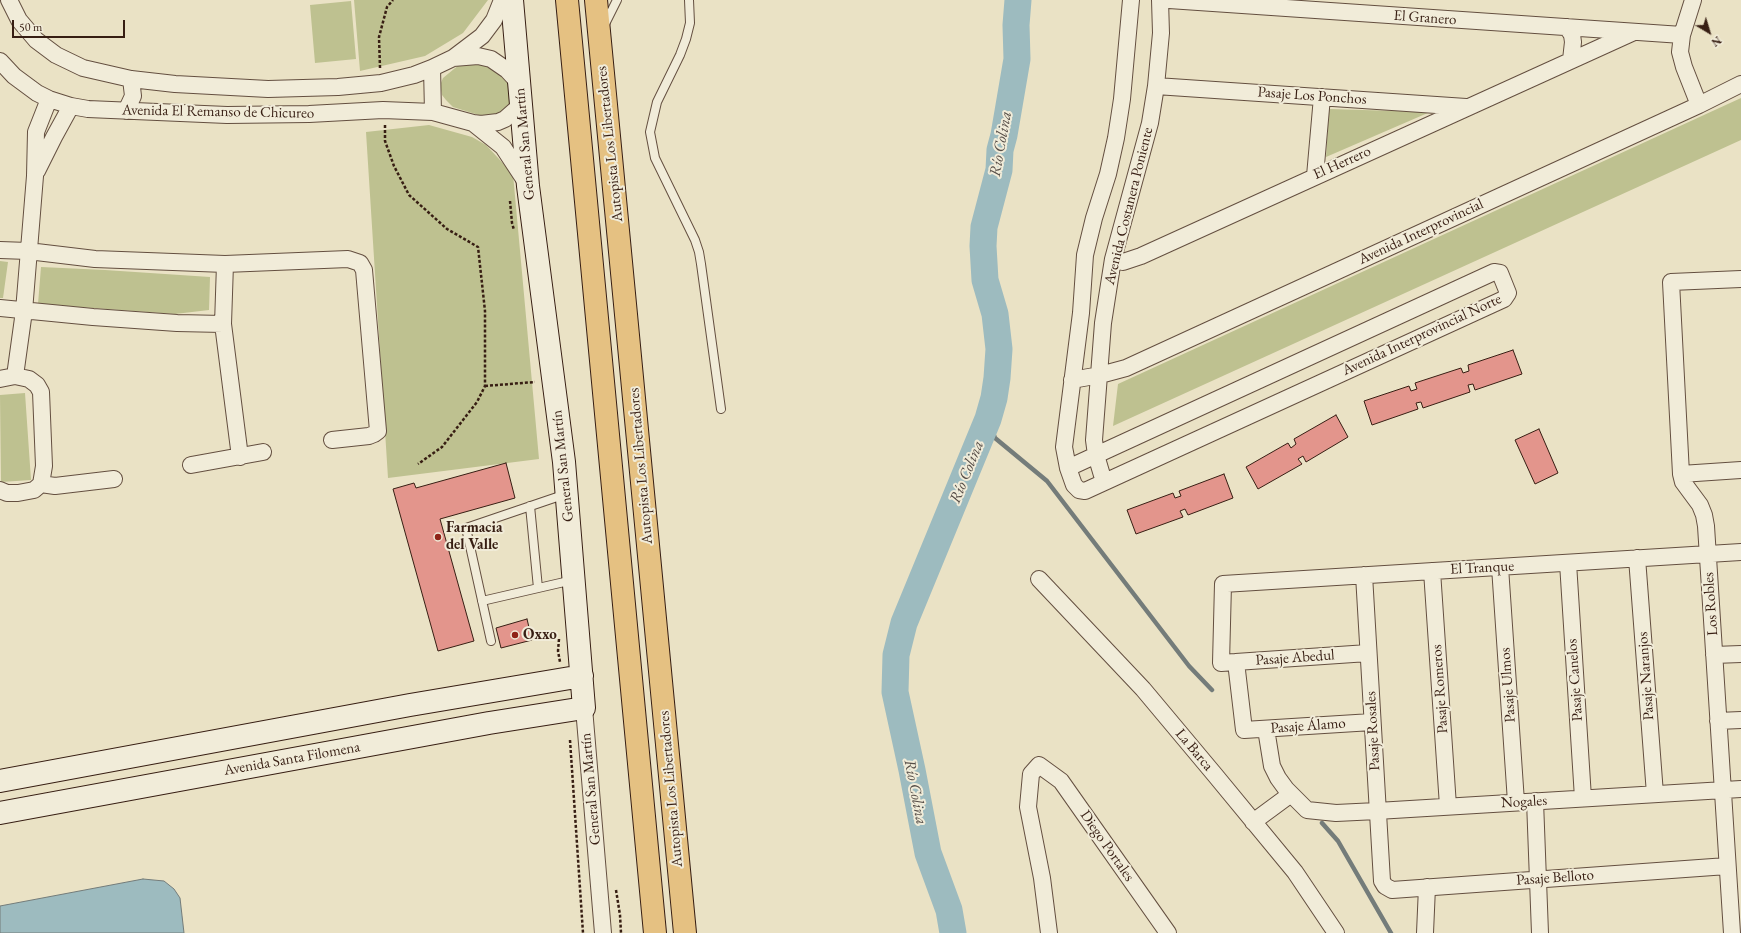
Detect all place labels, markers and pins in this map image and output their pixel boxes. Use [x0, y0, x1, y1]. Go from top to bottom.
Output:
place label: Farmacia del Valle [446, 519, 502, 554]
marker: Farmacia del Valle [433, 532, 443, 542]
place label: Oxxo [523, 626, 557, 644]
marker: Oxxo [510, 630, 520, 640]

